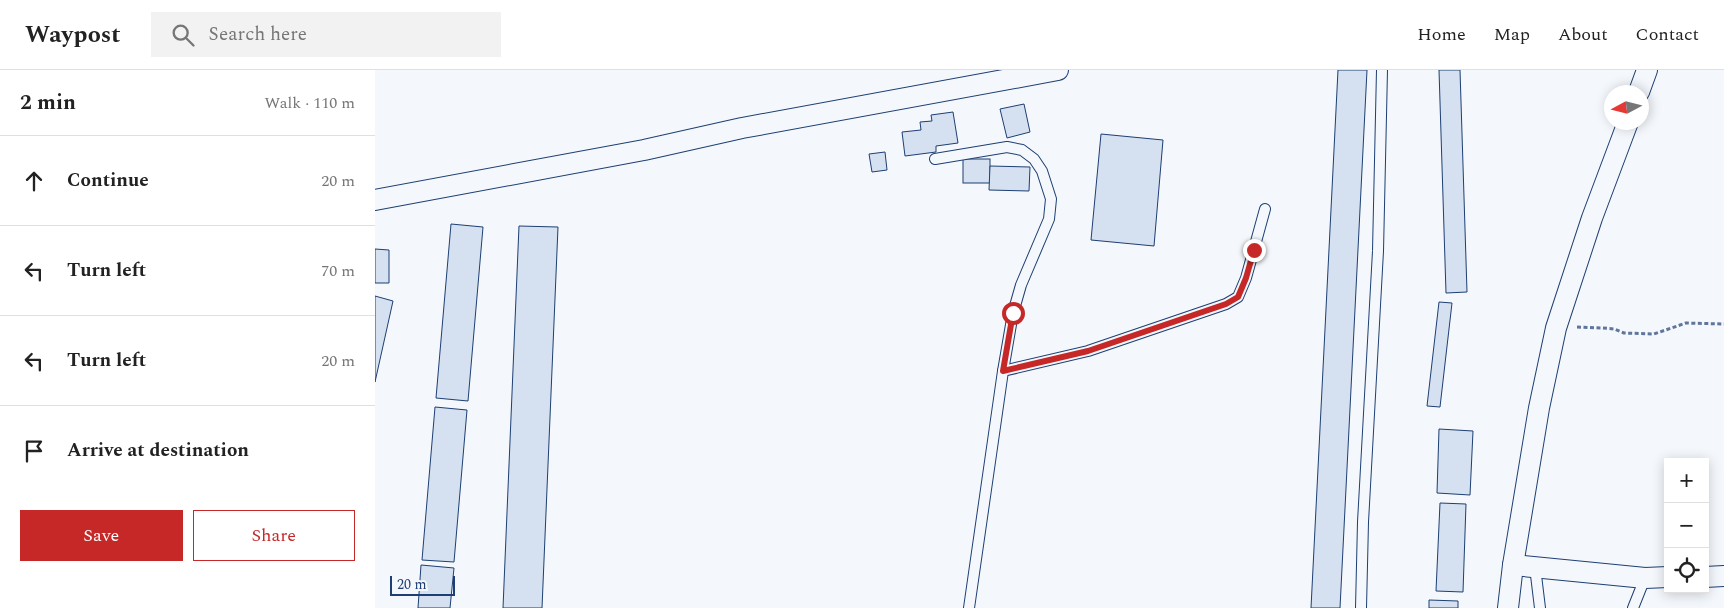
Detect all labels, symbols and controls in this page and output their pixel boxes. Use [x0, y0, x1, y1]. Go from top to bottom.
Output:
search box [151, 12, 501, 57]
text: Waypost [25, 17, 121, 53]
text: Search here [209, 20, 307, 49]
icon: search [169, 21, 197, 49]
text: Home [1417, 21, 1466, 48]
text: Map [1494, 21, 1530, 48]
text: About [1558, 21, 1608, 48]
text: Contact [1636, 21, 1699, 48]
north arrow [1604, 85, 1649, 130]
text: 2 min [20, 87, 76, 119]
text: Walk · 110 m [264, 91, 355, 115]
text: Continue [67, 166, 149, 195]
icon: ahead [20, 167, 48, 195]
text: 20 m [321, 169, 355, 193]
route end [1243, 239, 1266, 262]
text: Turn left [67, 256, 146, 285]
icon: left [20, 257, 48, 285]
text: 70 m [321, 259, 355, 283]
route start [1002, 302, 1025, 325]
text: Turn left [67, 346, 146, 375]
icon: left [20, 347, 48, 375]
text: 20 m [321, 349, 355, 373]
text: Arrive at destination [67, 436, 249, 465]
icon: arrive [20, 437, 48, 465]
map controls [1664, 458, 1709, 593]
button: + [1664, 458, 1709, 503]
button: − [1664, 503, 1709, 548]
button: Save [20, 510, 183, 561]
button: Share [193, 510, 355, 561]
button: locate [1664, 548, 1709, 593]
scale bar [390, 573, 455, 596]
text: 20 m [397, 574, 427, 595]

